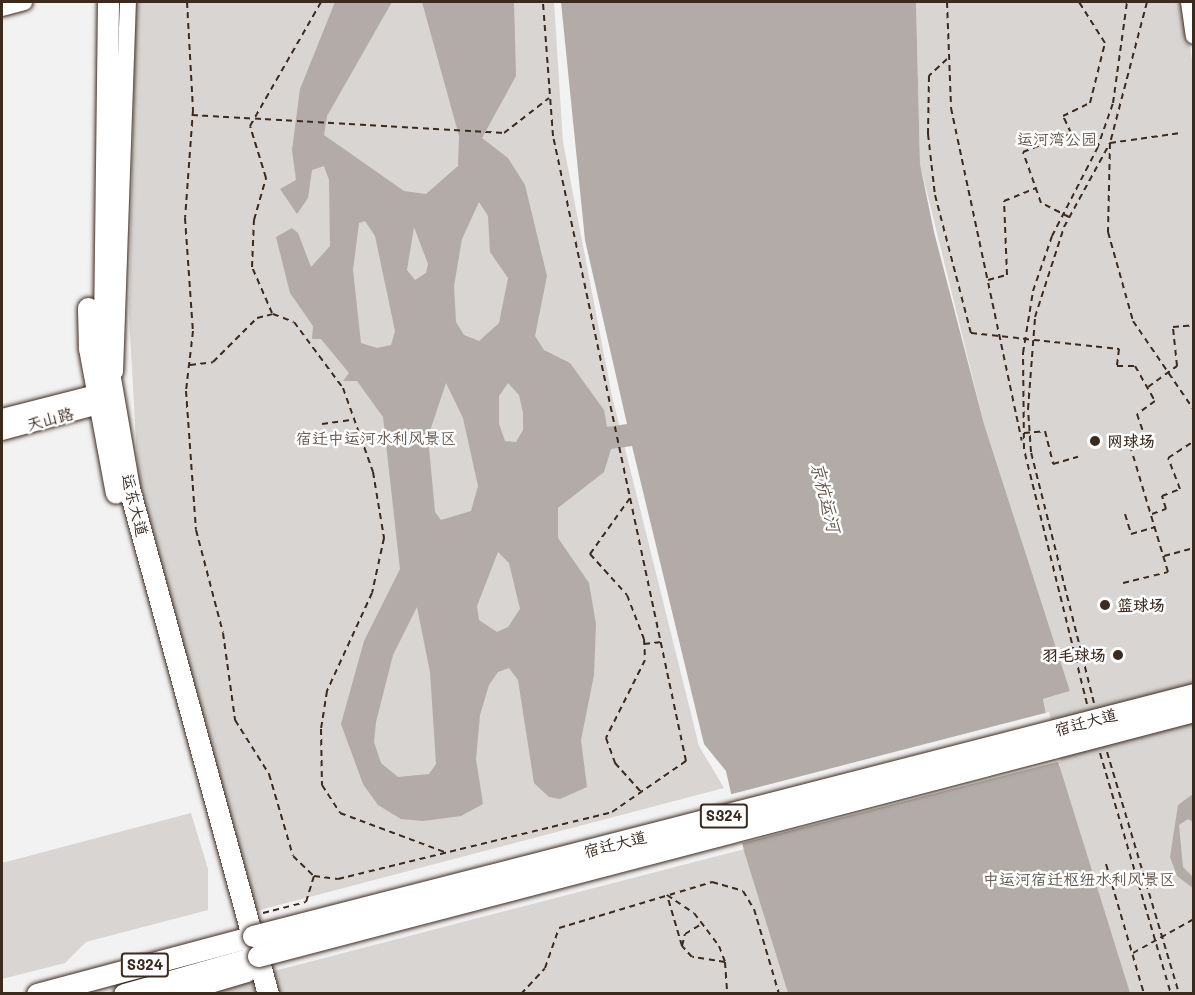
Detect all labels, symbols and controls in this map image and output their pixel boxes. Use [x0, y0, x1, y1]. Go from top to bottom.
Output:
park label: 运河湾公园 [1017, 129, 1097, 149]
street label: 天山路 [24, 404, 76, 434]
park label: 宿迁中运河水利风景区 [296, 428, 456, 448]
place label: 网球场 [1107, 431, 1155, 451]
marker: 网球场 [1088, 434, 1102, 448]
water label: 京杭运河 [807, 459, 845, 535]
street label: 运东大道 [118, 472, 152, 538]
place label: 篮球场 [1117, 595, 1165, 615]
marker: 篮球场 [1098, 598, 1112, 612]
place label: 羽毛球场 [1042, 645, 1106, 665]
marker: 羽毛球场 [1111, 648, 1125, 662]
street label: 宿迁大道 [1053, 704, 1119, 740]
road number: S324 [698, 804, 750, 828]
street label: 宿迁大道 [582, 827, 648, 861]
park label: 中运河宿迁枢纽水利风景区 [983, 869, 1175, 889]
road number: S324 [120, 953, 170, 977]

